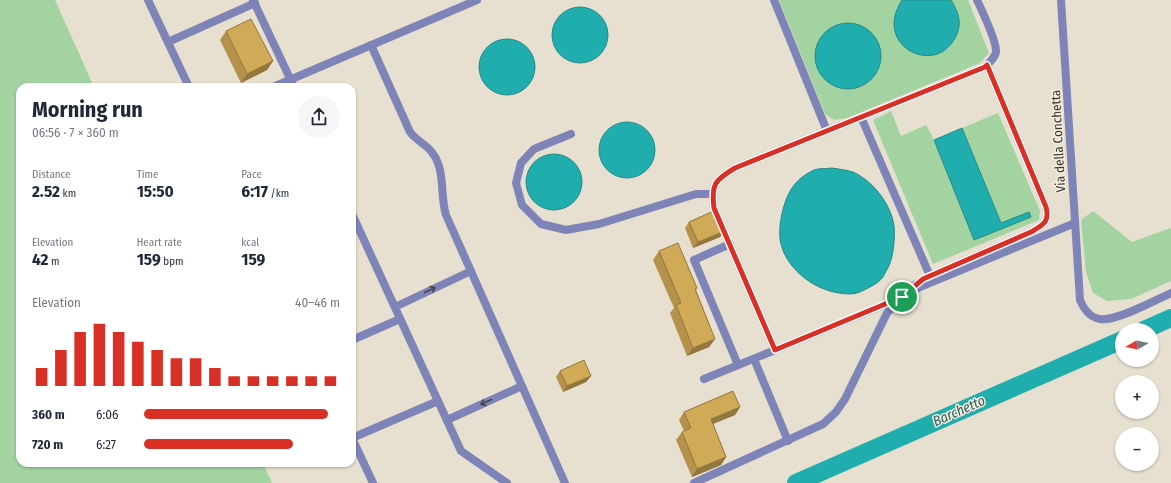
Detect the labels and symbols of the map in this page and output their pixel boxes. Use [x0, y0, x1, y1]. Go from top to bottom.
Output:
street label: Via della Conchetta [1048, 89, 1068, 193]
pin [885, 280, 919, 314]
one-way arrow [424, 286, 436, 293]
north arrow [1115, 323, 1159, 367]
water label: Barchetto [930, 392, 988, 430]
one-way arrow [481, 399, 493, 406]

